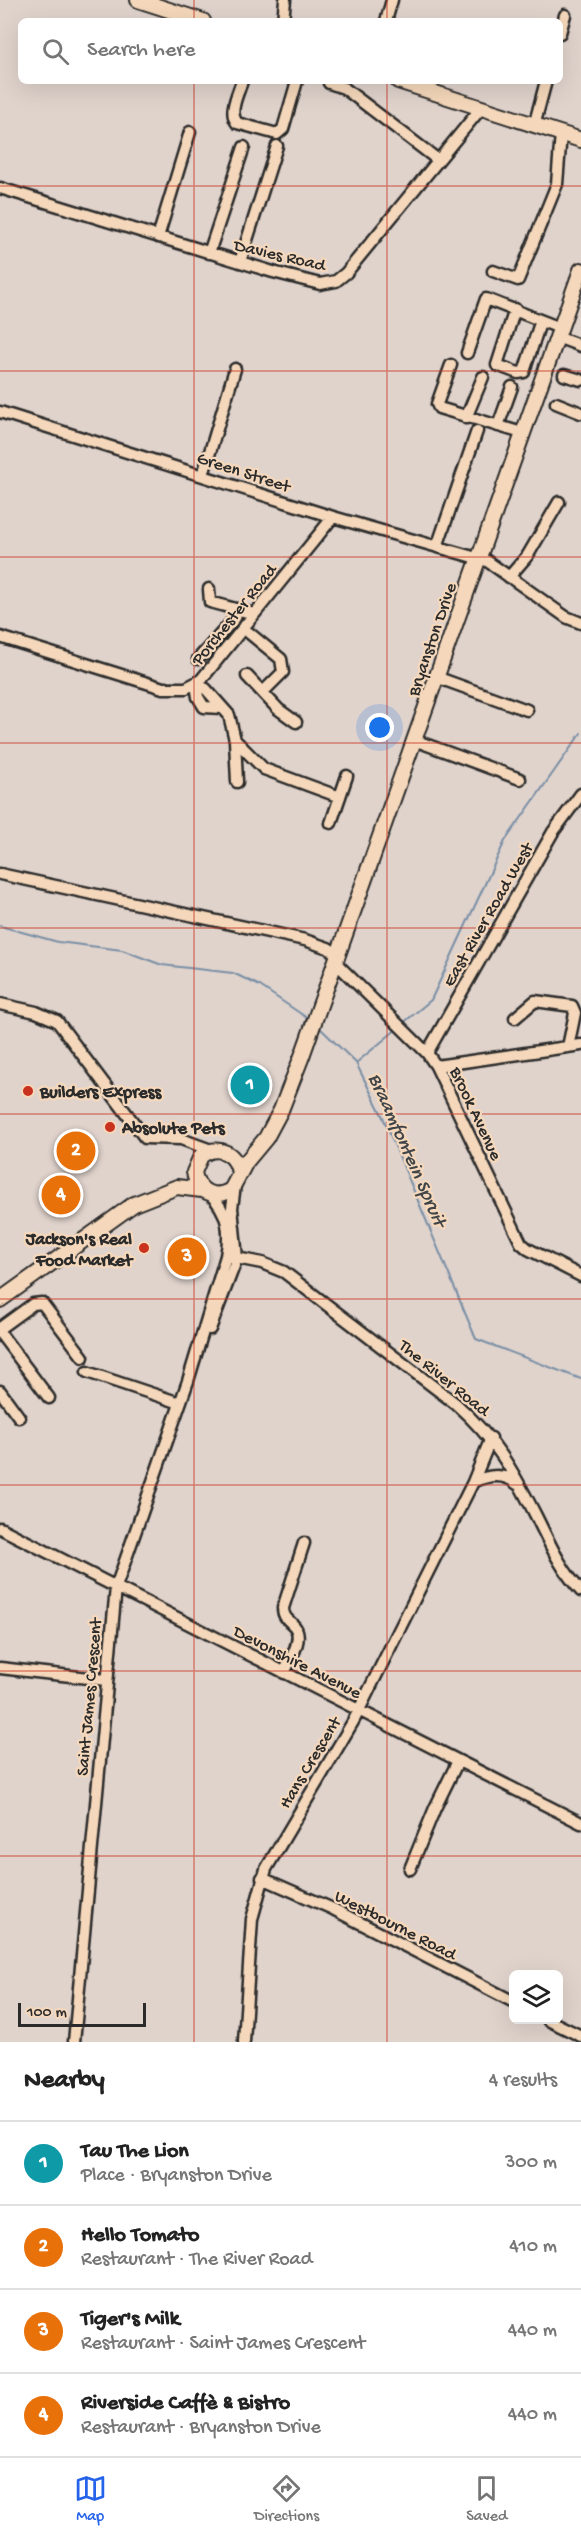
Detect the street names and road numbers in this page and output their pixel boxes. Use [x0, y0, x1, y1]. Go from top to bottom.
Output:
street label: Davies Road [231, 236, 329, 277]
street label: Green Street [194, 448, 294, 499]
street label: Porchester Road [187, 560, 283, 671]
street label: Bryanston Drive [404, 580, 463, 700]
street label: East River Road West [439, 838, 540, 991]
street label: Brook Avenue [444, 1063, 506, 1165]
street label: The River Road [393, 1335, 494, 1423]
street label: Saint James Crescent [73, 1616, 108, 1777]
street label: Devonshire Avenue [228, 1621, 365, 1705]
street label: Hans Crescent [276, 1712, 348, 1813]
street label: Westbourne Road [331, 1887, 460, 1967]

